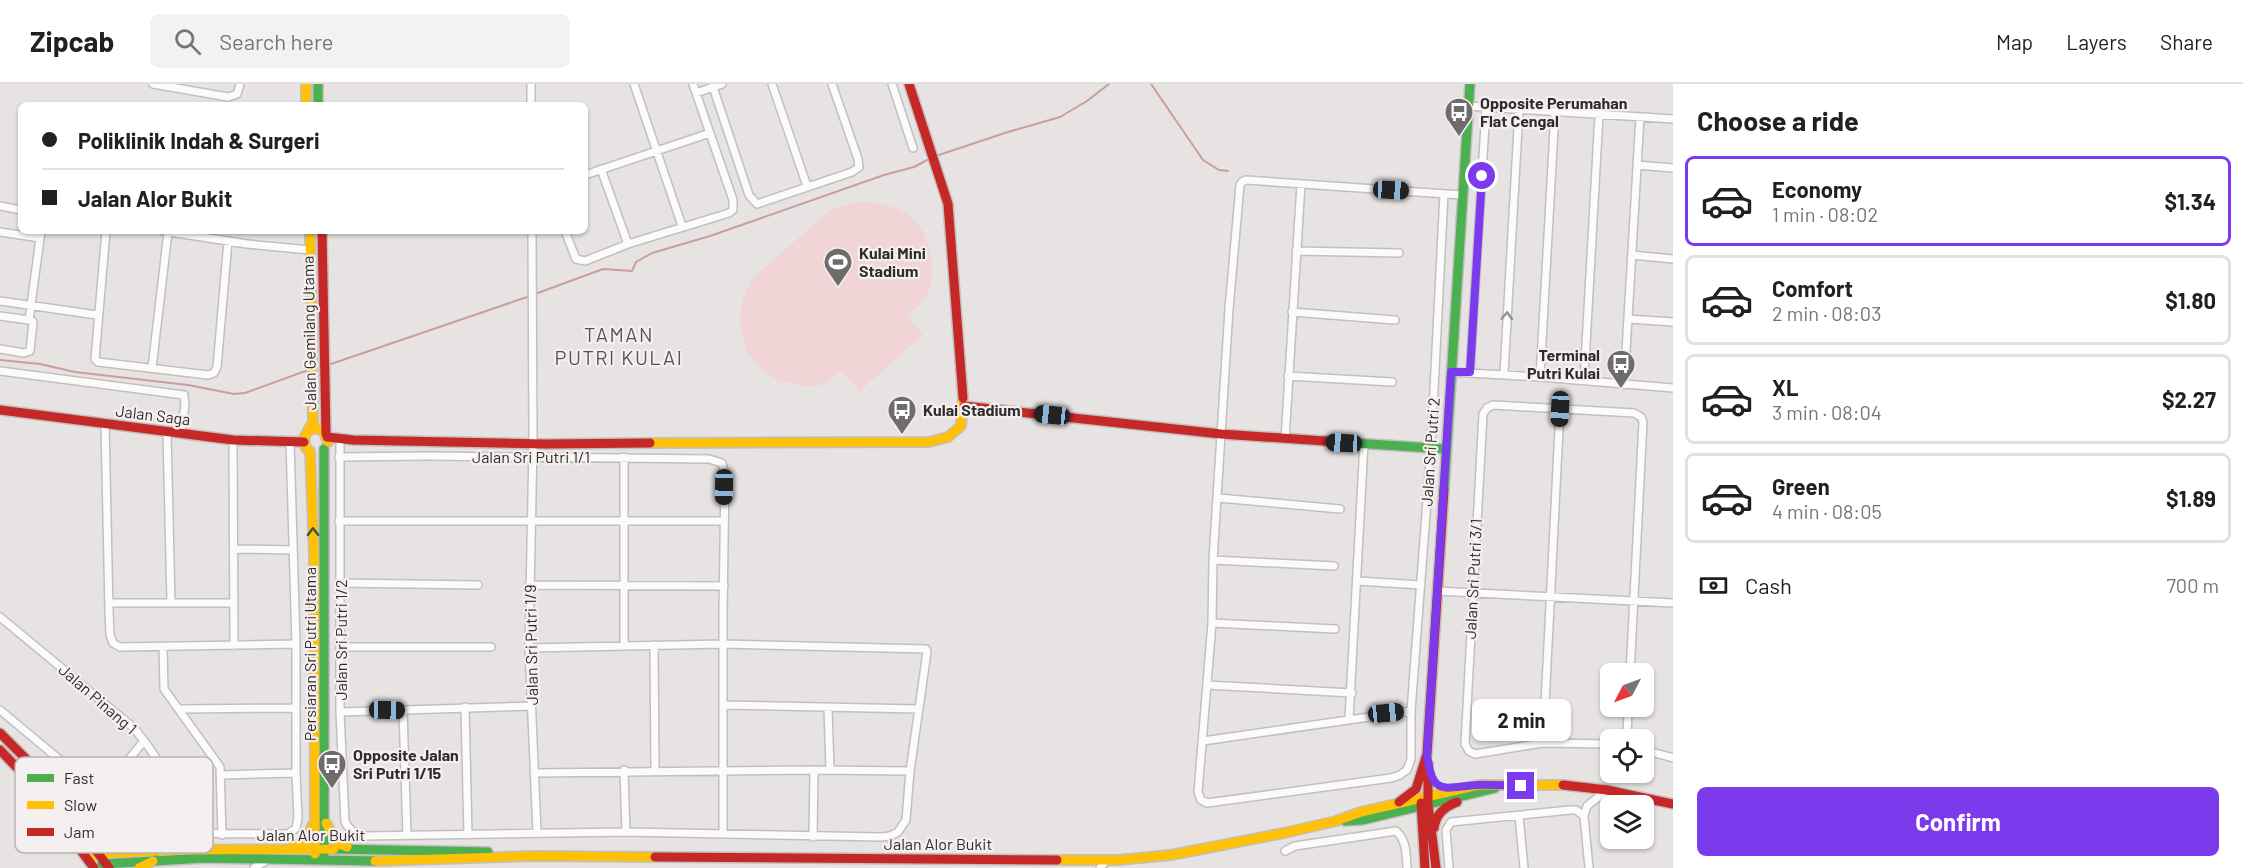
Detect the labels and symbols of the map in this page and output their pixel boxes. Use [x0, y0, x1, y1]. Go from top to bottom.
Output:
place label: Opposite Perumahan Flat Cengal [1480, 93, 1627, 130]
bus stop icon: Opposite Perumahan Flat Cengal [1443, 96, 1475, 138]
route start [1468, 162, 1495, 189]
car [1373, 180, 1409, 200]
place label: Kulai Mini Stadium [859, 243, 926, 280]
sports icon: Kulai Mini Stadium [822, 246, 854, 288]
street label: Jalan Gemilang Utama [298, 255, 319, 411]
one-way arrow [1500, 311, 1513, 320]
district label: TAMAN PUTRI KULAI [555, 322, 683, 369]
place label: Terminal Putri Kulai [1527, 345, 1600, 382]
bus stop icon: Terminal Putri Kulai [1605, 348, 1637, 390]
car [1550, 391, 1570, 427]
bus stop icon: Kulai Stadium [886, 394, 918, 436]
street label: Jalan Sri Putri 2 [1416, 397, 1443, 507]
street label: Jalan Saga [115, 400, 192, 429]
place label: Kulai Stadium [923, 400, 1021, 419]
car [1033, 404, 1071, 426]
car [1326, 433, 1362, 453]
street label: Jalan Sri Putri 1/1 [472, 447, 590, 466]
car [715, 469, 733, 505]
street label: Jalan Sri Putri 3/1 [1460, 518, 1485, 640]
one-way arrow [307, 528, 319, 537]
street label: Persiaran Sri Putri Utama [300, 567, 319, 741]
street label: Jalan Sri Putri 1/2 [331, 579, 350, 701]
street label: Jalan Sri Putri 1/9 [520, 584, 541, 706]
street label: Jalan Pinang 1 [55, 659, 141, 738]
north arrow [1600, 663, 1654, 717]
callout: 2 min [1472, 699, 1570, 741]
car [369, 701, 405, 719]
car [1367, 702, 1405, 724]
place label: Opposite Jalan Sri Putri 1/15 [353, 745, 459, 782]
bus stop icon: Opposite Jalan Sri Putri 1/15 [316, 748, 348, 790]
legend [15, 757, 213, 853]
text: Fast [64, 768, 94, 787]
route end [1507, 772, 1534, 799]
text: Slow [64, 795, 97, 814]
text: Jam [64, 822, 95, 841]
street label: Jalan Alor Bukit [257, 825, 365, 844]
street label: Jalan Alor Bukit [884, 834, 992, 853]

